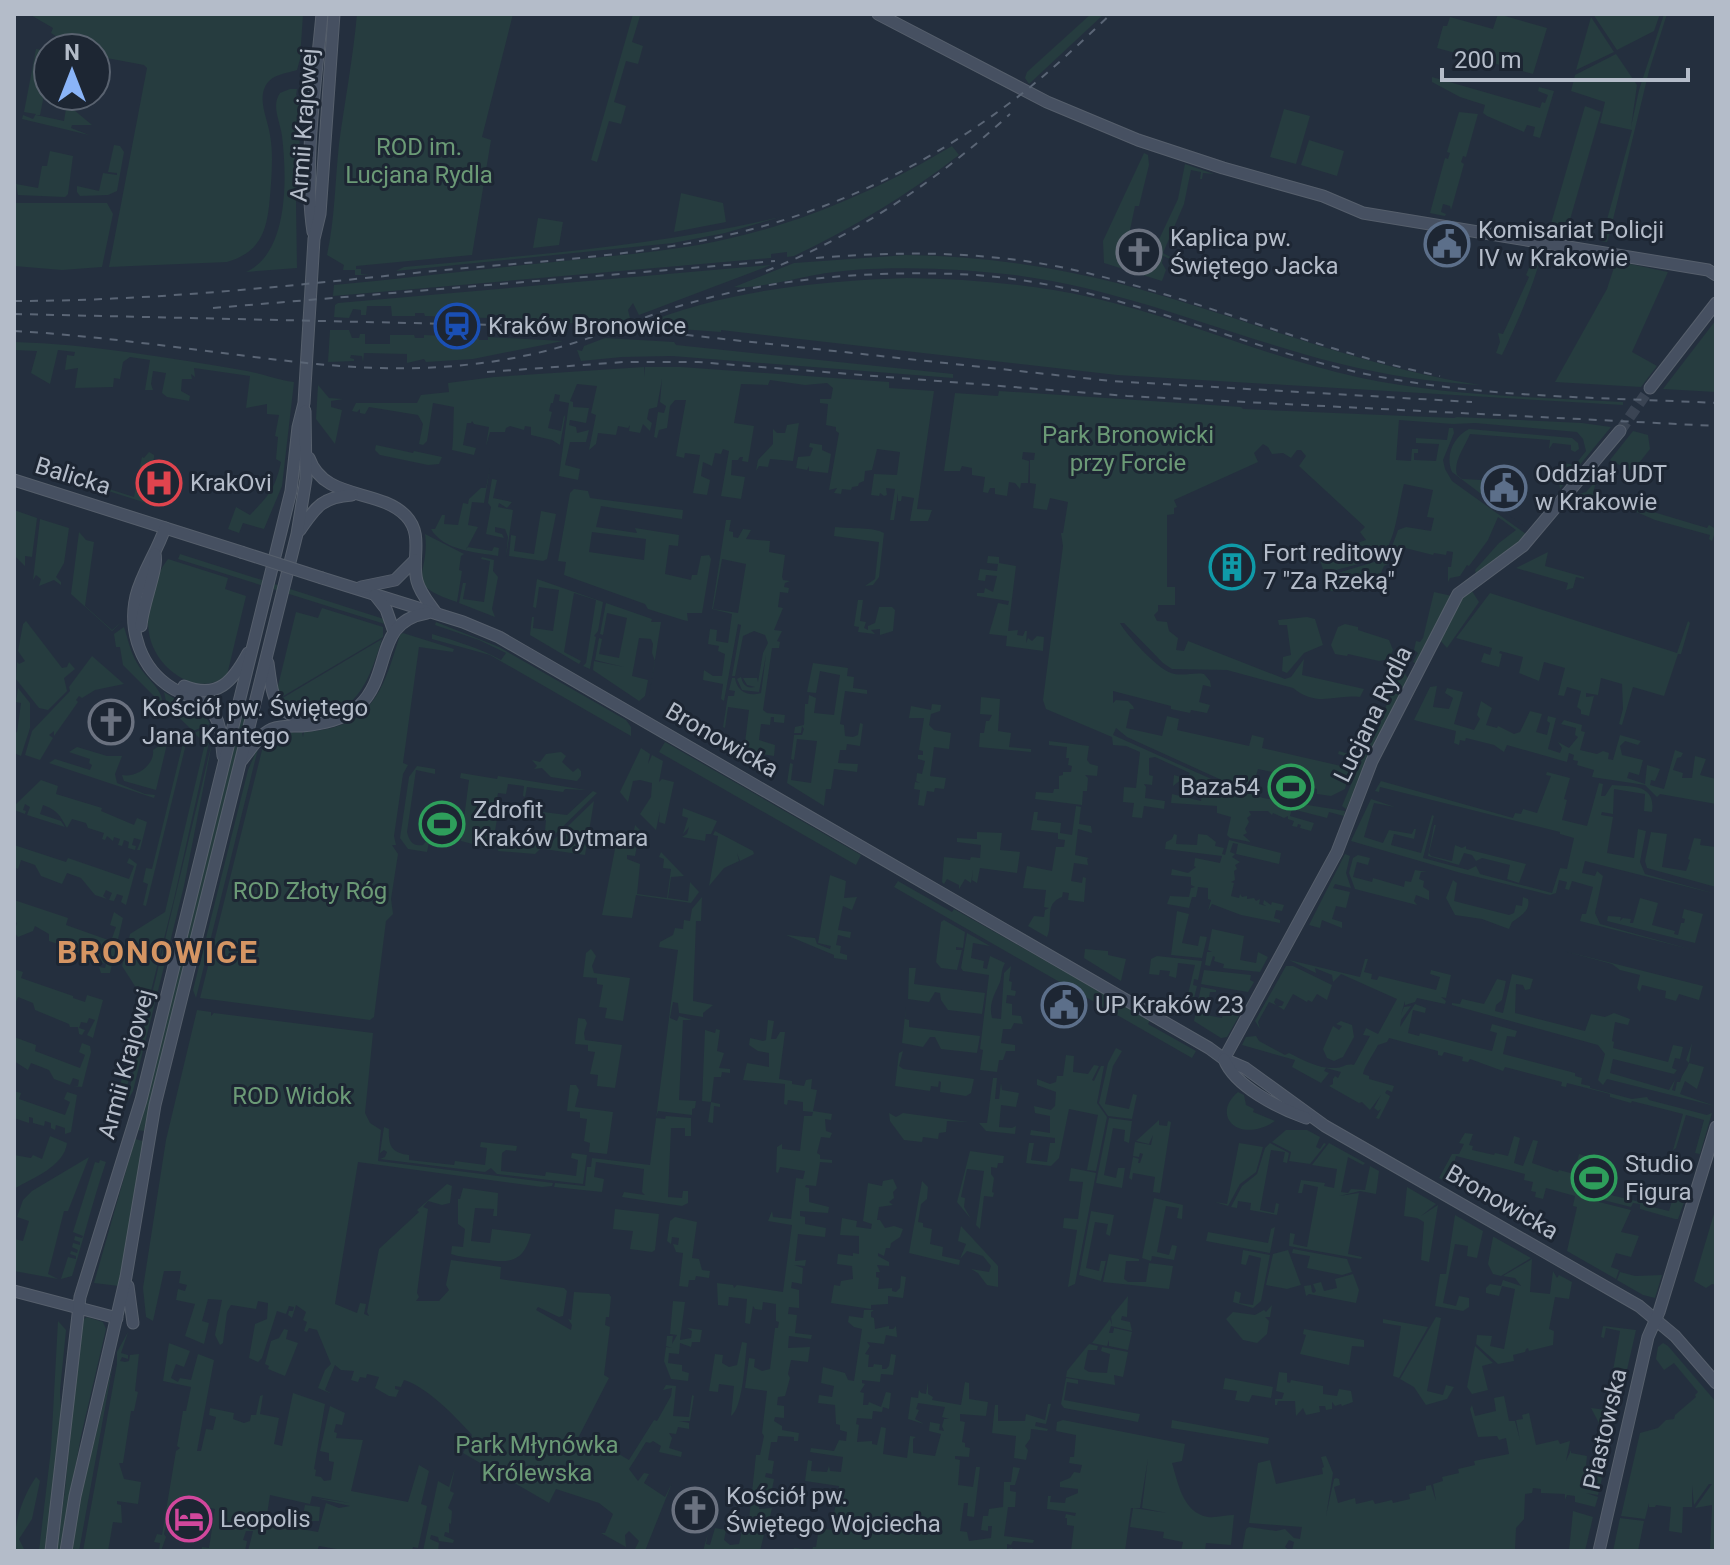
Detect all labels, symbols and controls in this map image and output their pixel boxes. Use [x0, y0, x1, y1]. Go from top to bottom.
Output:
north arrow [32, 32, 112, 112]
scale bar [1442, 32, 1688, 82]
text: N [64, 40, 80, 65]
text: 200 m [1454, 46, 1521, 74]
street label: Armii Krajowej [285, 47, 323, 203]
park label: ROD im. Lucjana Rydla [345, 133, 493, 189]
place label: Komisariat Policji IV w Krakowie [1478, 216, 1664, 272]
public building icon: Komisariat Policji IV w Krakowie [1423, 220, 1471, 268]
place label: Kaplica pw. Świętego Jacka [1170, 224, 1339, 280]
church icon: Kaplica pw. Świętego Jacka [1115, 228, 1163, 276]
station icon: Kraków Bronowice [433, 302, 481, 350]
place label: Kraków Bronowice [488, 312, 686, 340]
park label: Park Bronowicki przy Forcie [1042, 421, 1214, 477]
street label: Balicka [32, 451, 114, 501]
hospital icon: KrakOvi [135, 459, 183, 507]
place label: Oddział UDT w Krakowie [1535, 460, 1667, 516]
public building icon: Oddział UDT w Krakowie [1480, 464, 1528, 512]
place label: KrakOvi [190, 469, 272, 497]
place label: Fort reditowy 7 "Za Rzeką" [1263, 539, 1404, 595]
building icon: Fort reditowy 7 "Za Rzeką" [1208, 543, 1256, 591]
street label: Lucjana Rydla [1328, 641, 1418, 787]
place label: Kościół pw. Świętego Jana Kantego [142, 694, 368, 750]
street label: Bronowicka [661, 697, 783, 783]
church icon: Kościół pw. Świętego Jana Kantego [87, 698, 135, 746]
sports icon: Baza54 [1267, 763, 1315, 811]
place label: Baza54 [1180, 773, 1260, 801]
place label: Zdrofit Kraków Dytmara [473, 796, 648, 852]
sports icon: Zdrofit Kraków Dytmara [418, 800, 466, 848]
park label: ROD Złoty Róg [233, 877, 387, 905]
district label: BRONOWICE [57, 933, 259, 971]
public building icon: UP Kraków 23 [1040, 981, 1088, 1029]
street label: Armii Krajowej [93, 986, 159, 1142]
place label: UP Kraków 23 [1095, 991, 1244, 1019]
park label: ROD Widok [232, 1082, 353, 1110]
place label: Studio Figura [1625, 1150, 1693, 1206]
sports icon: Studio Figura [1570, 1154, 1618, 1202]
street label: Bronowicka [1441, 1159, 1563, 1245]
street label: Piastowska [1577, 1366, 1633, 1492]
park label: Park Młynówka Królewska [455, 1431, 619, 1487]
place label: Kościół pw. Świętego Wojciecha [726, 1482, 941, 1538]
church icon: Kościół pw. Świętego Wojciecha [671, 1486, 719, 1534]
hotel icon: Leopolis [165, 1495, 213, 1543]
place label: Leopolis [220, 1505, 311, 1533]

